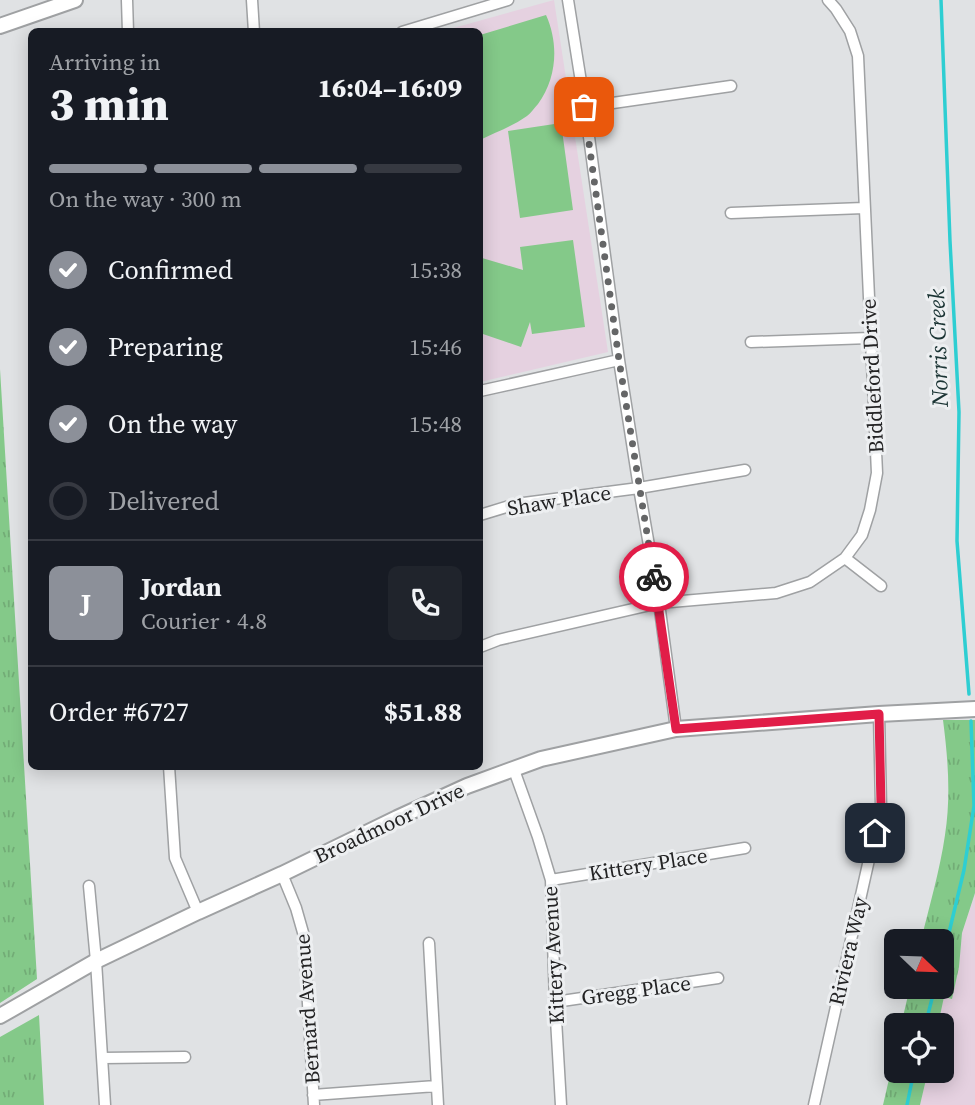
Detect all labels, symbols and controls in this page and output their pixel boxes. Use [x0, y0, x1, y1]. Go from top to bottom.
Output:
text: Arriving in [49, 46, 161, 78]
text: 16:04–16:09 [318, 70, 462, 106]
text: 3 min [49, 72, 169, 135]
pin [554, 77, 614, 137]
icon: bag [565, 88, 603, 126]
text: On the way · 300 m [49, 183, 242, 215]
icon: check [49, 251, 87, 289]
text: Confirmed [108, 252, 233, 288]
text: 15:38 [409, 254, 462, 286]
water label: Norris Creek [920, 288, 956, 409]
street label: Biddleford Drive [853, 298, 891, 454]
icon: check [49, 328, 87, 366]
text: Preparing [108, 329, 223, 365]
text: 15:46 [409, 331, 462, 363]
icon: check [49, 405, 87, 443]
text: On the way [108, 406, 237, 442]
text: 15:48 [409, 408, 462, 440]
street label: Shaw Place [505, 478, 613, 522]
text: Delivered [108, 483, 219, 519]
courier [619, 542, 689, 612]
icon: bike [635, 558, 673, 596]
button: phone [388, 566, 462, 640]
text: Jordan [141, 569, 222, 605]
text: J [81, 585, 91, 621]
text: Courier · 4.8 [141, 605, 267, 637]
text: Order #6727 [49, 694, 189, 730]
text: $51.88 [384, 694, 462, 730]
street label: Broadmoor Drive [309, 776, 469, 870]
pin [845, 803, 905, 863]
icon: home [856, 814, 894, 852]
street label: Kittery Place [587, 840, 709, 888]
street label: Kittery Avenue [535, 885, 571, 1025]
street label: Riviera Way [821, 894, 875, 1008]
north arrow [884, 929, 954, 999]
map controls [884, 929, 954, 1083]
street label: Bernard Avenue [287, 933, 327, 1085]
street label: Gregg Place [579, 968, 693, 1012]
button: locate [884, 1013, 954, 1083]

